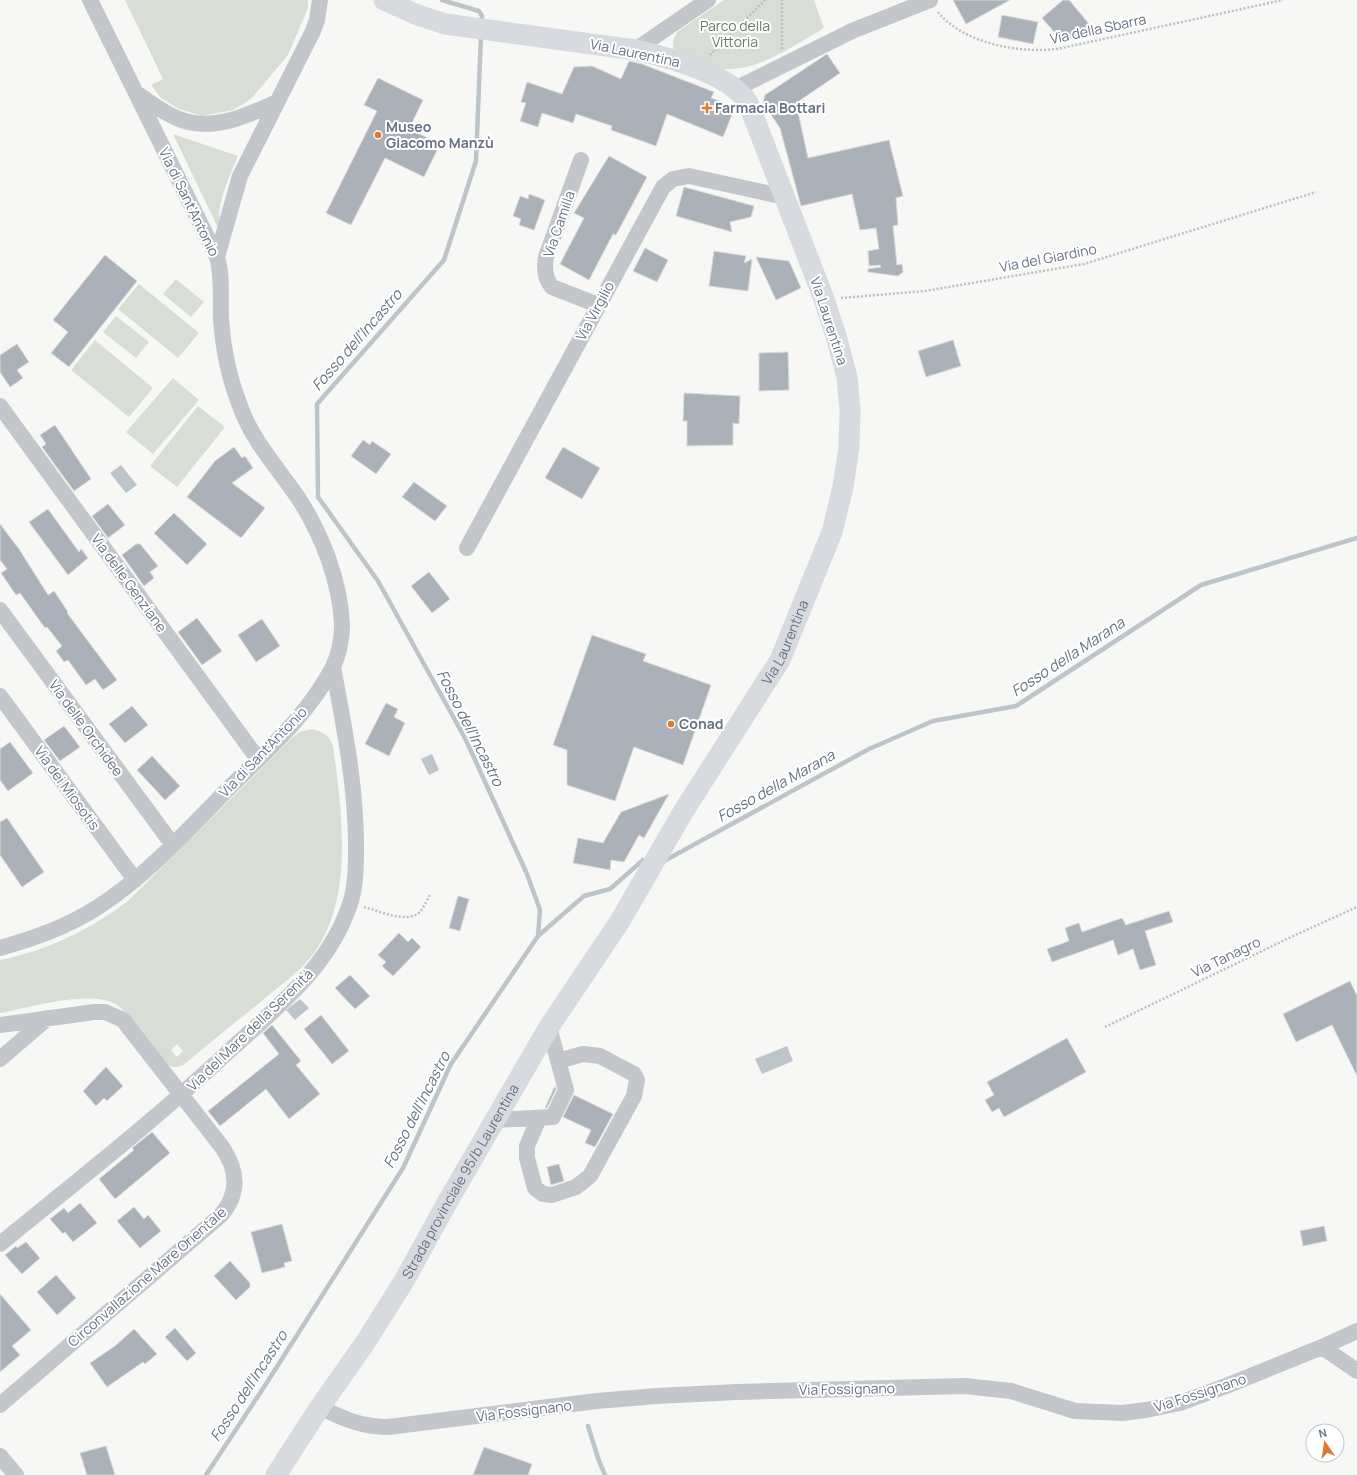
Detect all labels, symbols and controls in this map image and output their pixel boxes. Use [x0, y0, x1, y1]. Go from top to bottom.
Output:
street label: Via della Sbarra [1048, 9, 1148, 48]
park label: Parco della Vittoria [700, 16, 770, 51]
street label: Via Laurentina [588, 34, 682, 71]
place label: Farmacia Bottari [715, 98, 825, 117]
marker: Farmacia Bottari [702, 103, 712, 113]
place label: Museo Giacomo Manzù [386, 117, 494, 152]
marker: Museo Giacomo Manzù [373, 130, 383, 140]
street label: Via di Sant'Antonio [155, 144, 224, 259]
street label: Via Camilla [538, 188, 579, 260]
street label: Via del Giardino [998, 239, 1098, 276]
street label: Via Laurentina [806, 274, 853, 367]
street label: Via Virgilio [571, 278, 618, 344]
water label: Fosso dell'Incastro [307, 284, 407, 395]
street label: Via delle Genziane [87, 530, 172, 636]
street label: Via Laurentina [757, 597, 812, 688]
water label: Fosso della Marana [1007, 612, 1129, 701]
water label: Fosso dell'Incastro [432, 666, 509, 791]
street label: Via delle Orchidee [45, 676, 128, 780]
street label: Via di Sant'Antonio [215, 702, 311, 801]
place label: Conad [679, 714, 723, 733]
marker: Conad [666, 719, 676, 729]
street label: Via dei Miosotis [30, 742, 104, 834]
water label: Fosso della Marana [713, 744, 839, 827]
street label: Via Tanagro [1188, 932, 1264, 981]
street label: Via del Mare della Serenità [183, 964, 317, 1095]
water label: Fosso dell'Incastro [378, 1047, 456, 1172]
street label: Strada provinciale 95/b Laurentina [397, 1080, 523, 1282]
street label: Circonvallazione Mare Orientale [63, 1202, 230, 1351]
water label: Fosso dell'Incastro [205, 1325, 293, 1445]
street label: Via Fossignano [1151, 1369, 1248, 1416]
street label: Via Fossignano [799, 1378, 895, 1399]
street label: Via Fossignano [475, 1395, 573, 1426]
north arrow [1305, 1423, 1345, 1463]
text: N [1317, 1425, 1328, 1441]

